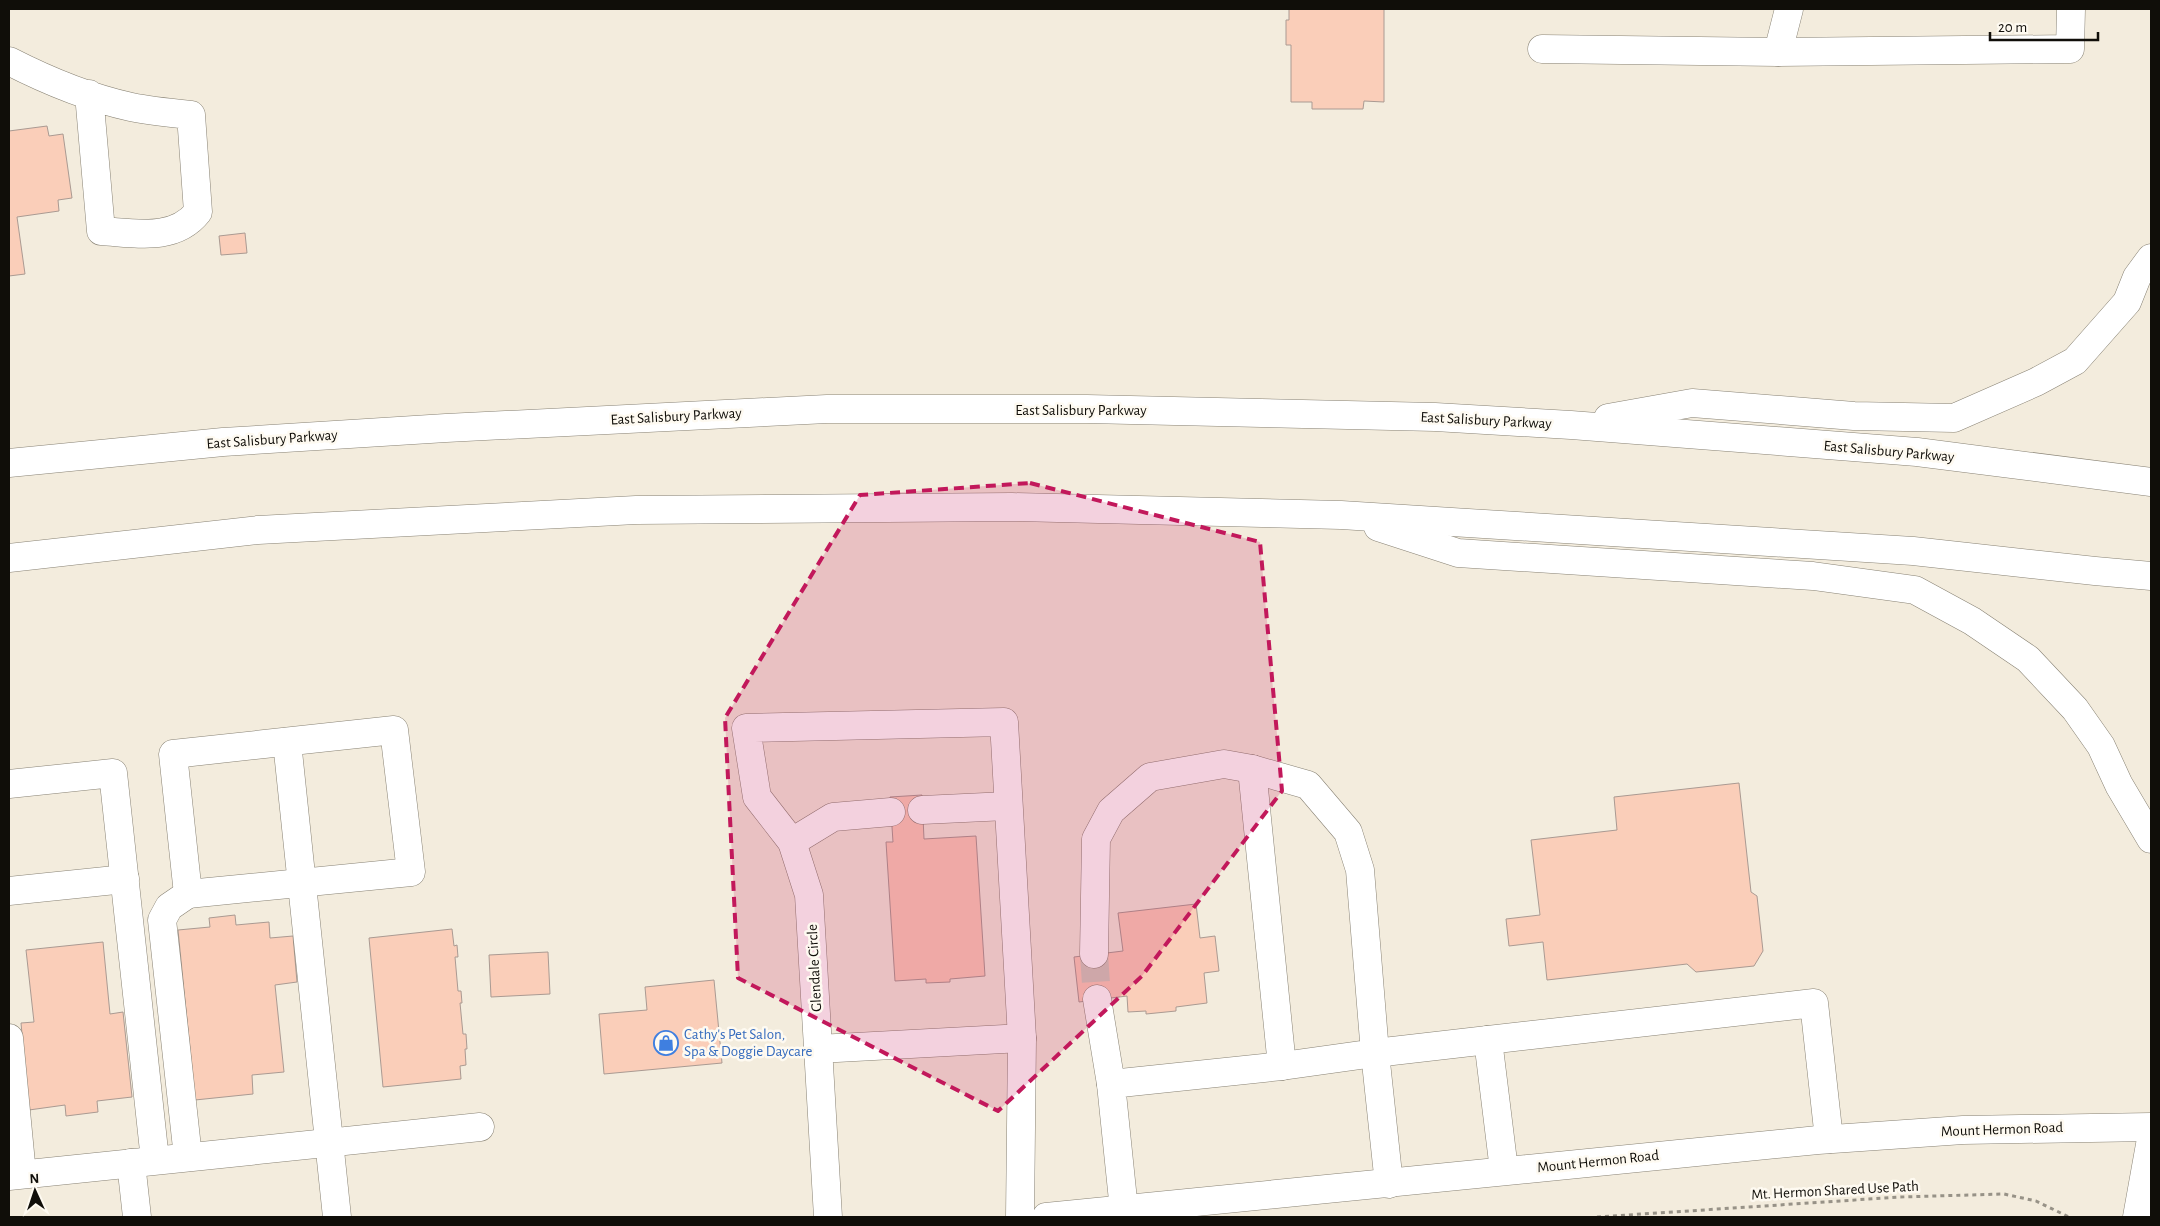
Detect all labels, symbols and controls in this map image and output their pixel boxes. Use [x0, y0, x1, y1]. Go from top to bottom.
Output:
scale bar [1990, 10, 2098, 42]
text: 20 m [1998, 20, 2027, 35]
street label: East Salisbury Parkway [1015, 403, 1147, 418]
street label: East Salisbury Parkway [610, 406, 743, 427]
street label: East Salisbury Parkway [1420, 410, 1553, 431]
street label: East Salisbury Parkway [206, 427, 339, 452]
street label: East Salisbury Parkway [1823, 438, 1956, 465]
street label: Glendale Circle [805, 924, 824, 1012]
place label: Cathy's Pet Salon, Spa & Doggie Daycare [684, 1027, 813, 1059]
shop icon: Cathy's Pet Salon, Spa & Doggie Daycare [653, 1030, 679, 1056]
street label: Mount Hermon Road [1941, 1120, 2064, 1139]
street label: Mount Hermon Road [1536, 1148, 1660, 1175]
north arrow [10, 1166, 60, 1216]
text: N [29, 1172, 40, 1186]
street label: Mt. Hermon Shared Use Path [1751, 1179, 1919, 1202]

